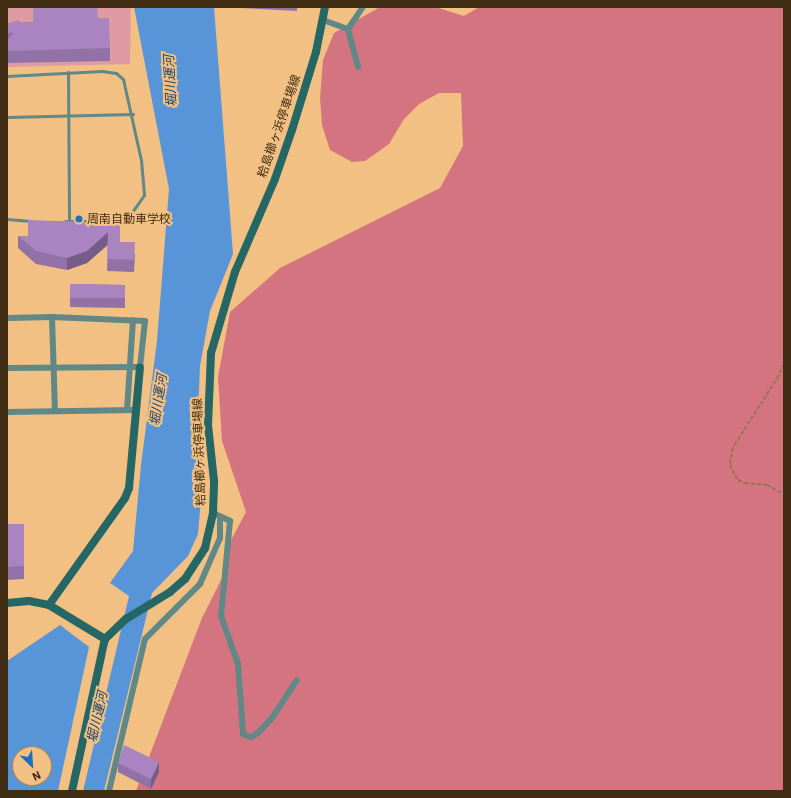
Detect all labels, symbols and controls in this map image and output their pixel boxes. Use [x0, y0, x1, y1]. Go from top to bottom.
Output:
water label: 堀川運河 [162, 55, 180, 107]
street label: 粭島櫛ヶ浜停車場線 [255, 73, 303, 179]
place label: 周南自動車学校 [87, 212, 171, 226]
marker: 周南自動車学校 [74, 214, 84, 224]
water label: 堀川運河 [147, 373, 171, 427]
street label: 粭島櫛ヶ浜停車場線 [190, 398, 208, 506]
water label: 堀川運河 [85, 690, 111, 744]
north arrow [12, 746, 52, 786]
text: N [30, 768, 43, 784]

